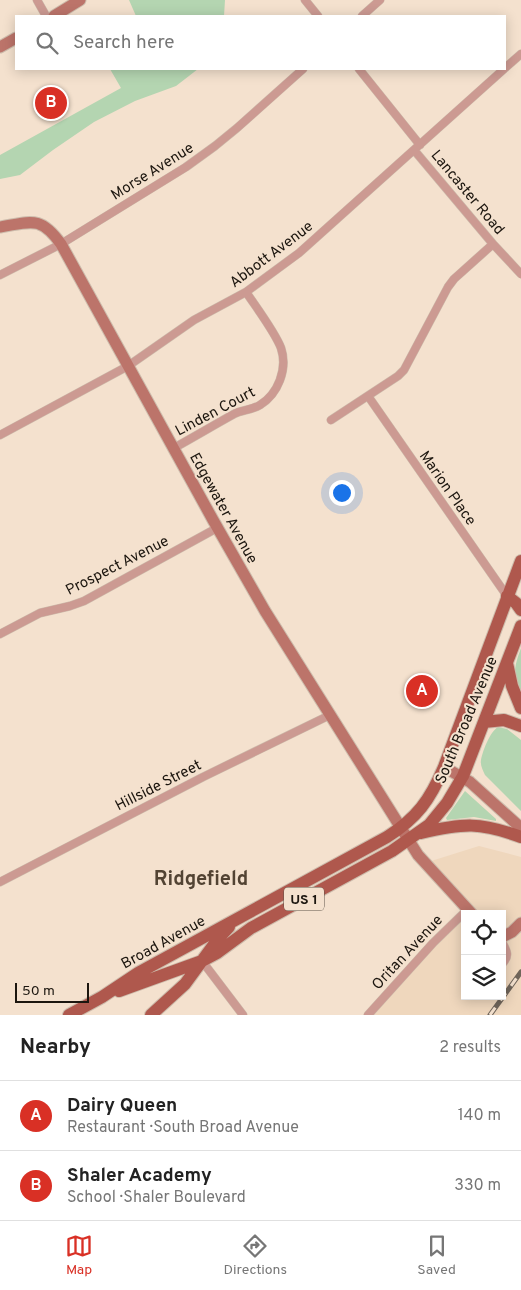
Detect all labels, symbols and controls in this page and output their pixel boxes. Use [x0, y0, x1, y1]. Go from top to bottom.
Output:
search box [15, 15, 506, 70]
icon: search [33, 29, 61, 57]
text: Search here [73, 31, 175, 55]
pin: B [35, 84, 67, 122]
street label: Morse Avenue [108, 139, 198, 205]
street label: Lancaster Road [426, 147, 508, 239]
street label: Abbott Avenue [226, 218, 317, 293]
street label: Linden Court [172, 383, 259, 441]
street label: Marion Place [414, 448, 479, 530]
street label: Edgewater Avenue [184, 450, 261, 568]
your location [329, 480, 355, 506]
street label: Prospect Avenue [63, 532, 172, 601]
street label: South Broad Avenue [432, 654, 503, 787]
pin: A [406, 672, 438, 710]
street label: Hillside Street [112, 756, 205, 816]
district label: Ridgefield [154, 867, 248, 893]
road number: US 1 [284, 888, 324, 911]
map controls [461, 910, 506, 1000]
button: locate [461, 910, 506, 955]
street label: Broad Avenue [118, 912, 209, 974]
street label: Oritan Avenue [369, 912, 448, 994]
button: layers [461, 955, 506, 1000]
scale bar [15, 980, 89, 1003]
text: 50 m [22, 983, 55, 1000]
text: Nearby [20, 1034, 91, 1061]
text: 2 results [439, 1038, 501, 1058]
text: Dairy Queen [67, 1094, 177, 1118]
text: A [30, 1106, 42, 1126]
text: 140 m [458, 1106, 501, 1126]
text: Restaurant · South Broad Avenue [67, 1118, 299, 1138]
text: Shaler Academy [67, 1164, 212, 1188]
text: B [30, 1176, 42, 1196]
text: 330 m [454, 1176, 501, 1196]
text: School · Shaler Boulevard [67, 1188, 246, 1208]
tab: Map [65, 1232, 93, 1279]
tab: Directions [223, 1232, 287, 1279]
tab: Saved [417, 1232, 456, 1279]

